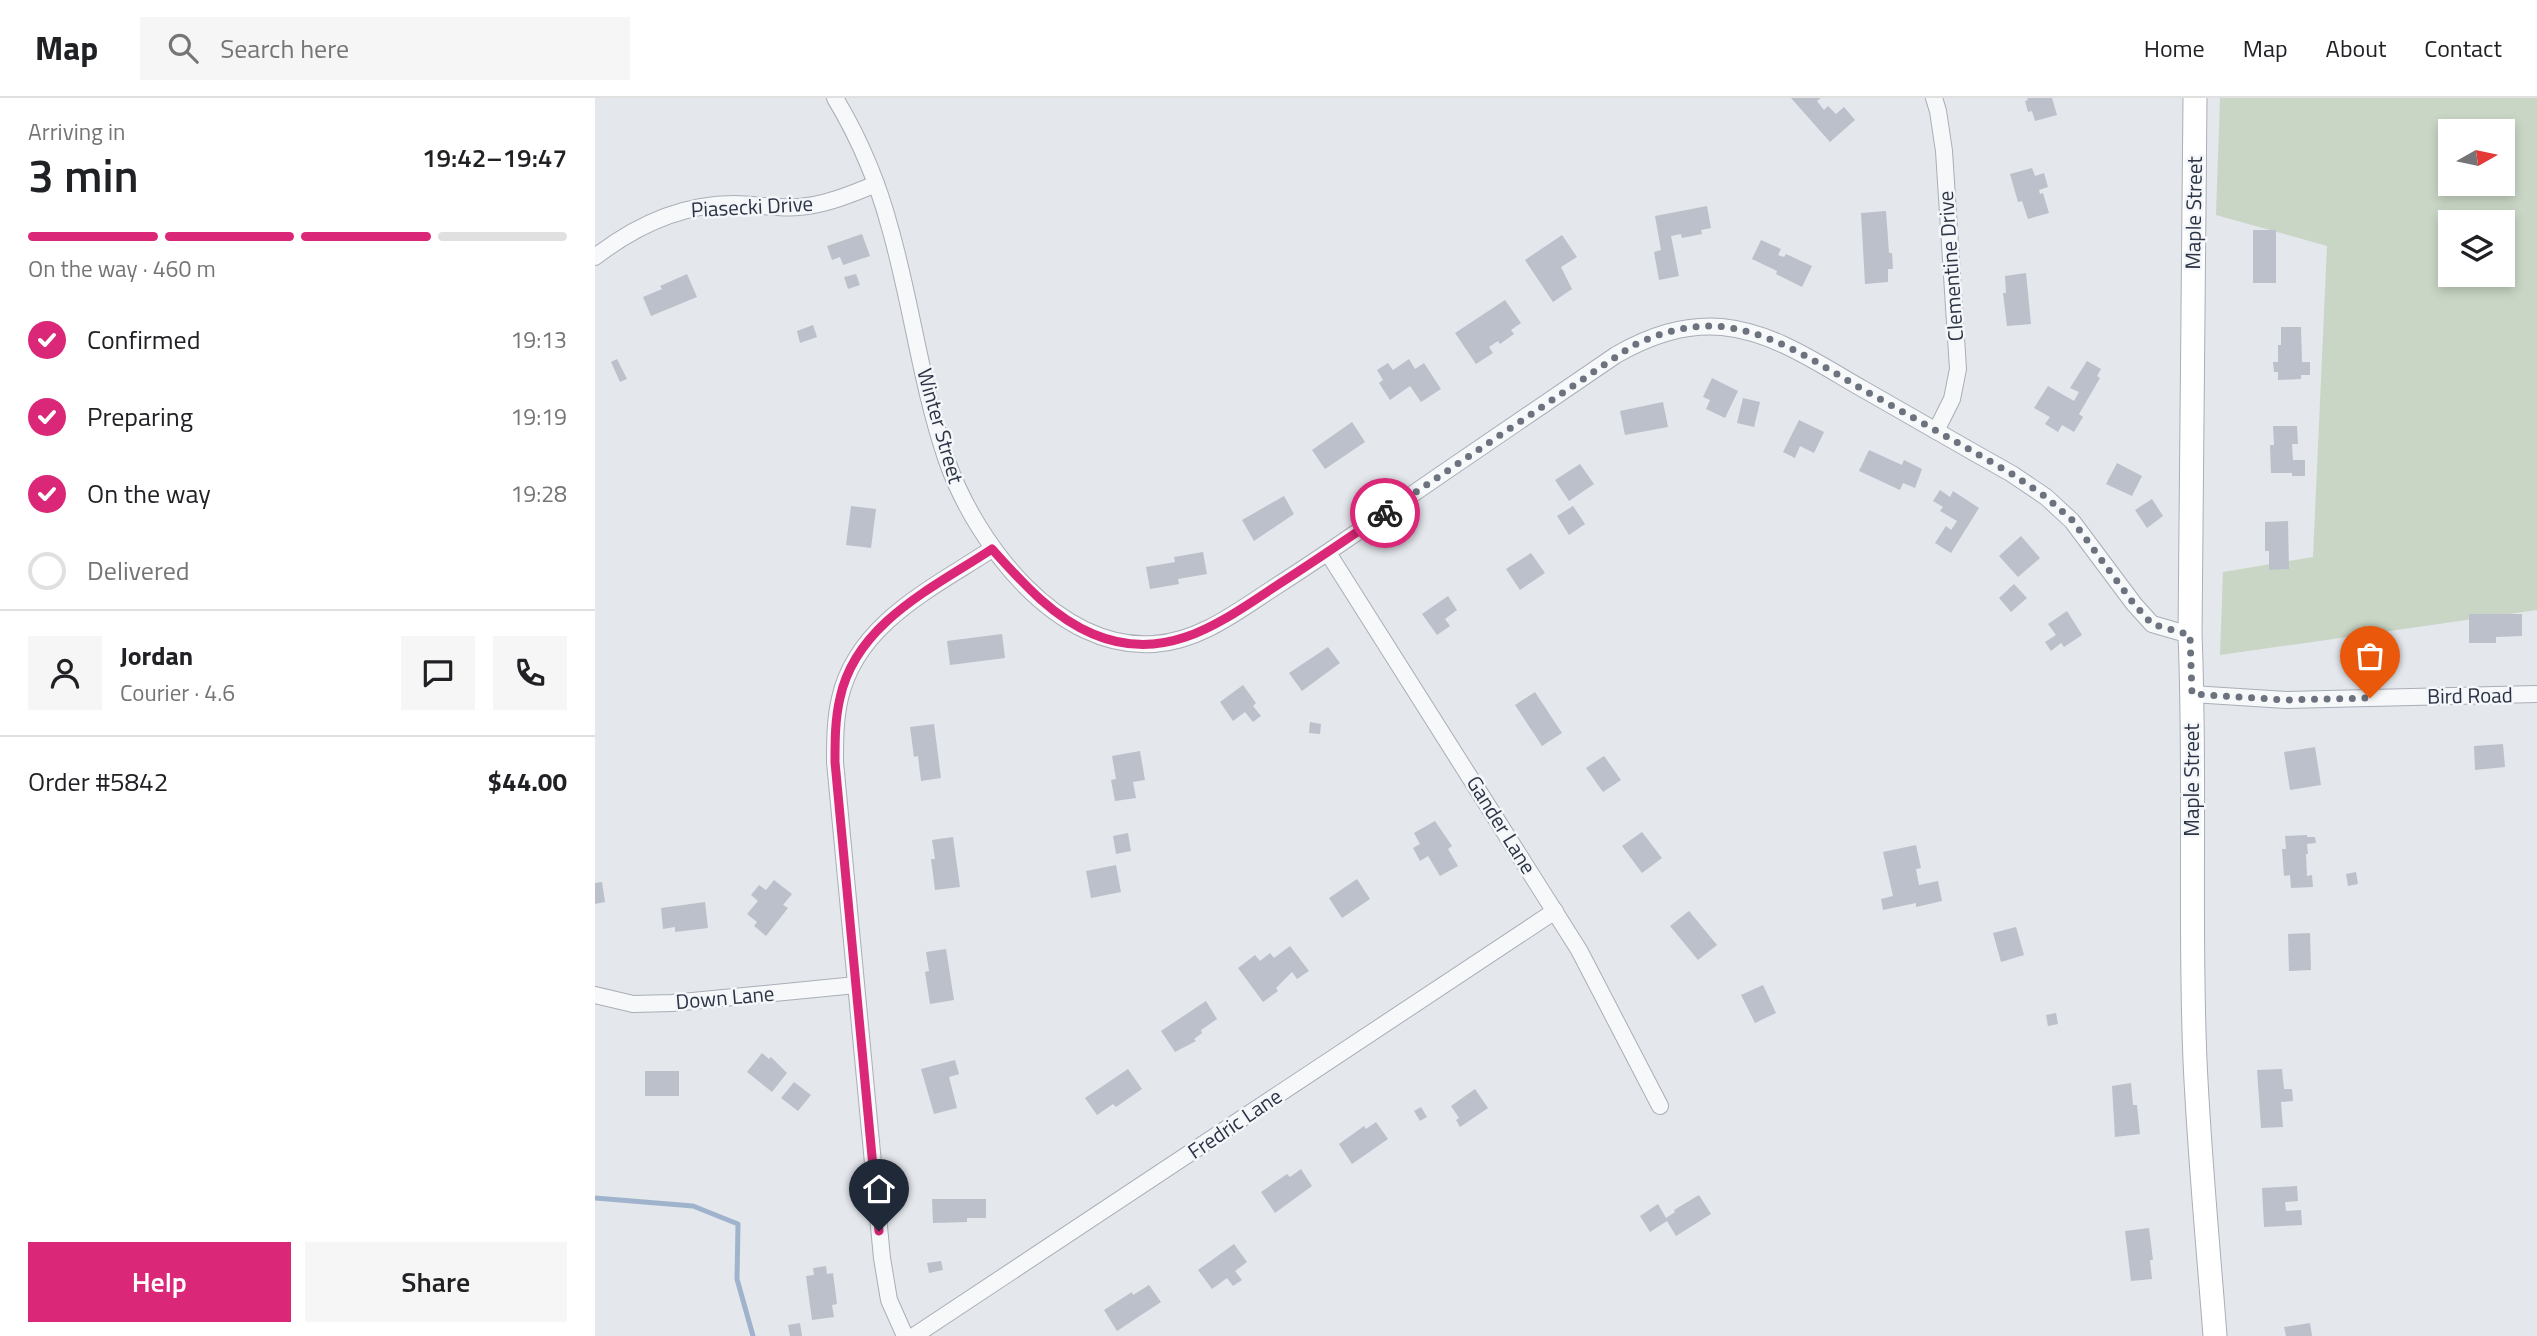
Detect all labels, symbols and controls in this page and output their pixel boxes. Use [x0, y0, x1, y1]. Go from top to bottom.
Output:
search box [140, 17, 630, 80]
text: Map [35, 23, 98, 73]
icon: search [164, 29, 202, 67]
text: Search here [220, 29, 349, 68]
text: Home [2144, 30, 2205, 66]
text: Map [2243, 30, 2288, 66]
text: About [2326, 30, 2386, 66]
text: Contact [2424, 30, 2502, 66]
text: Arriving in [28, 114, 125, 149]
north arrow [2438, 119, 2515, 196]
map controls [2438, 119, 2515, 287]
text: 19:42–19:47 [422, 138, 567, 177]
text: 3 min [28, 140, 139, 210]
street label: Maple Street [2176, 155, 2210, 270]
street label: Piasecki Drive [690, 187, 814, 225]
street label: Clementine Drive [1929, 190, 1971, 342]
button: layers [2438, 210, 2515, 287]
text: On the way · 460 m [28, 251, 216, 286]
text: Confirmed [87, 320, 201, 359]
icon: check [28, 321, 66, 359]
text: 19:13 [510, 322, 567, 357]
street label: Winter Street [909, 364, 973, 488]
text: Preparing [87, 397, 193, 436]
icon: check [28, 398, 66, 436]
text: 19:19 [510, 399, 567, 434]
text: On the way [87, 474, 211, 513]
icon: check [28, 475, 66, 513]
text: 19:28 [510, 476, 567, 511]
courier [1350, 478, 1420, 548]
icon: bike [1366, 494, 1404, 532]
text: Delivered [87, 551, 190, 590]
pin [2340, 626, 2400, 698]
button: person [28, 636, 102, 710]
text: Jordan [120, 636, 193, 675]
button: chat [401, 636, 475, 710]
button: phone [493, 636, 567, 710]
icon: bag [2351, 637, 2389, 675]
text: Courier · 4.6 [120, 675, 235, 710]
street label: Bird Road [2427, 678, 2513, 712]
street label: Maple Street [2175, 723, 2207, 837]
text: Order #5842 [28, 762, 168, 801]
text: $44.00 [488, 762, 567, 801]
street label: Gander Lane [1459, 769, 1545, 880]
street label: Down Lane [674, 977, 776, 1017]
street label: Fredric Lane [1181, 1080, 1288, 1166]
pin [849, 1159, 909, 1231]
icon: home [860, 1170, 898, 1208]
button: Help [28, 1242, 291, 1322]
button: Share [305, 1242, 567, 1322]

